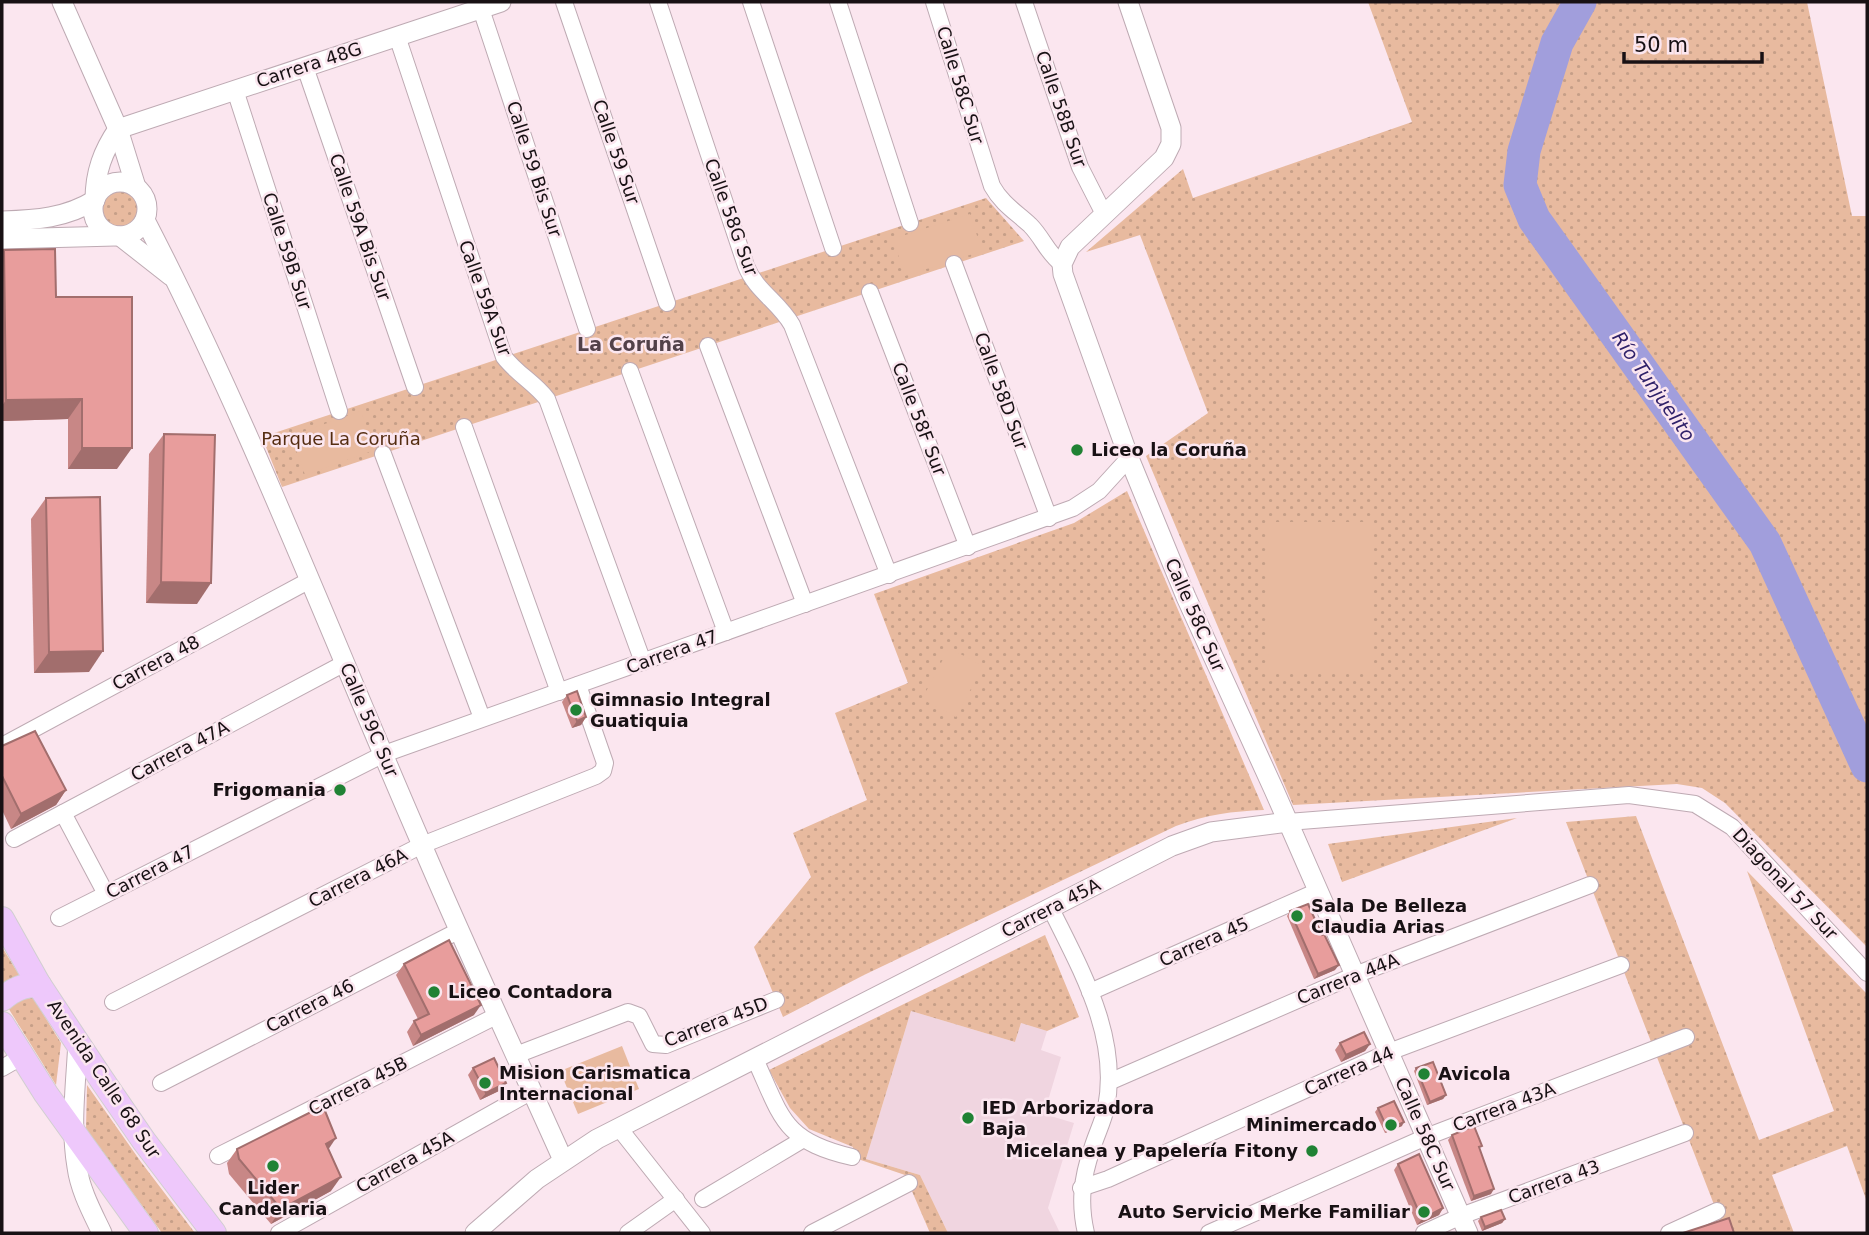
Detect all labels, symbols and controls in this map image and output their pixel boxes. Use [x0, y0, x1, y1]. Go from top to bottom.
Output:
scale bar [1624, 21, 1762, 65]
street label: Calle 58C Sur [933, 24, 989, 147]
text: 50 m [1634, 33, 1688, 57]
street label: Carrera 48G [253, 38, 364, 91]
street label: Calle 58B Sur [1032, 48, 1091, 170]
street label: Calle 59 Sur [589, 97, 644, 207]
street label: Calle 59 Bis Sur [503, 98, 567, 240]
street label: Calle 59A Bis Sur [325, 151, 396, 304]
street label: Calle 58G Sur [701, 155, 763, 279]
street label: Calle 59B Sur [259, 190, 316, 312]
street label: Calle 59A Sur [455, 237, 516, 359]
water label: Río Tunjuelito [1608, 327, 1700, 445]
street label: Calle 58D Sur [971, 329, 1033, 453]
district label: La Coruña [577, 333, 685, 355]
street label: Calle 58F Sur [888, 359, 951, 479]
park label: Parque La Coruña [261, 428, 421, 449]
place label: Liceo la Coruña [1091, 439, 1247, 460]
marker: Liceo la Coruña [1069, 442, 1085, 458]
street label: Calle 58C Sur [1161, 555, 1230, 675]
street label: Carrera 47 [623, 625, 720, 678]
street label: Carrera 48 [109, 631, 203, 694]
street label: Calle 59C Sur [336, 660, 403, 781]
place label: Gimnasio Integral Guatiquia [590, 689, 771, 731]
marker: Gimnasio Integral Guatiquia [568, 702, 584, 718]
street label: Carrera 47A [127, 716, 233, 785]
place label: Frigomania [213, 779, 326, 800]
marker: Frigomania [332, 782, 348, 798]
street label: Diagonal 57 Sur [1728, 824, 1843, 944]
street label: Carrera 47 [102, 840, 197, 903]
street label: Carrera 46A [305, 843, 411, 911]
street label: Carrera 45A [998, 873, 1104, 941]
place label: Sala De Belleza Claudia Arias [1311, 895, 1467, 937]
marker: Sala De Belleza Claudia Arias [1289, 908, 1305, 924]
street label: Carrera 45 [1156, 912, 1252, 971]
street label: Carrera 44A [1294, 948, 1403, 1009]
street label: Carrera 46 [262, 974, 357, 1037]
place label: Liceo Contadora [448, 981, 613, 1002]
marker: Liceo Contadora [426, 984, 442, 1000]
street label: Carrera 45D [661, 992, 771, 1051]
street label: Avenida Calle 68 Sur [43, 995, 166, 1163]
street label: Carrera 44 [1301, 1041, 1397, 1100]
street label: Carrera 45B [305, 1052, 411, 1119]
place label: Mision Carismatica Internacional [499, 1062, 691, 1104]
place label: Avicola [1438, 1063, 1511, 1084]
marker: Avicola [1416, 1066, 1432, 1082]
street label: Calle 58C Sur [1391, 1074, 1460, 1194]
marker: Mision Carismatica Internacional [477, 1075, 493, 1091]
street label: Carrera 43A [1450, 1077, 1559, 1136]
place label: IED Arborizadora Baja [982, 1097, 1154, 1139]
marker: IED Arborizadora Baja [960, 1110, 976, 1126]
place label: Minimercado [1246, 1114, 1377, 1135]
marker: Minimercado [1383, 1117, 1399, 1133]
street label: Carrera 45A [352, 1126, 458, 1197]
place label: Micelanea y Papelería Fitony [1006, 1140, 1298, 1161]
marker: Micelanea y Papelería Fitony [1304, 1143, 1320, 1159]
street label: Carrera 43 [1505, 1155, 1602, 1208]
marker: Lider Candelaria [265, 1158, 281, 1174]
place label: Lider Candelaria [219, 1177, 327, 1219]
place label: Auto Servicio Merke Familiar [1118, 1201, 1410, 1222]
marker: Auto Servicio Merke Familiar [1416, 1204, 1432, 1220]

